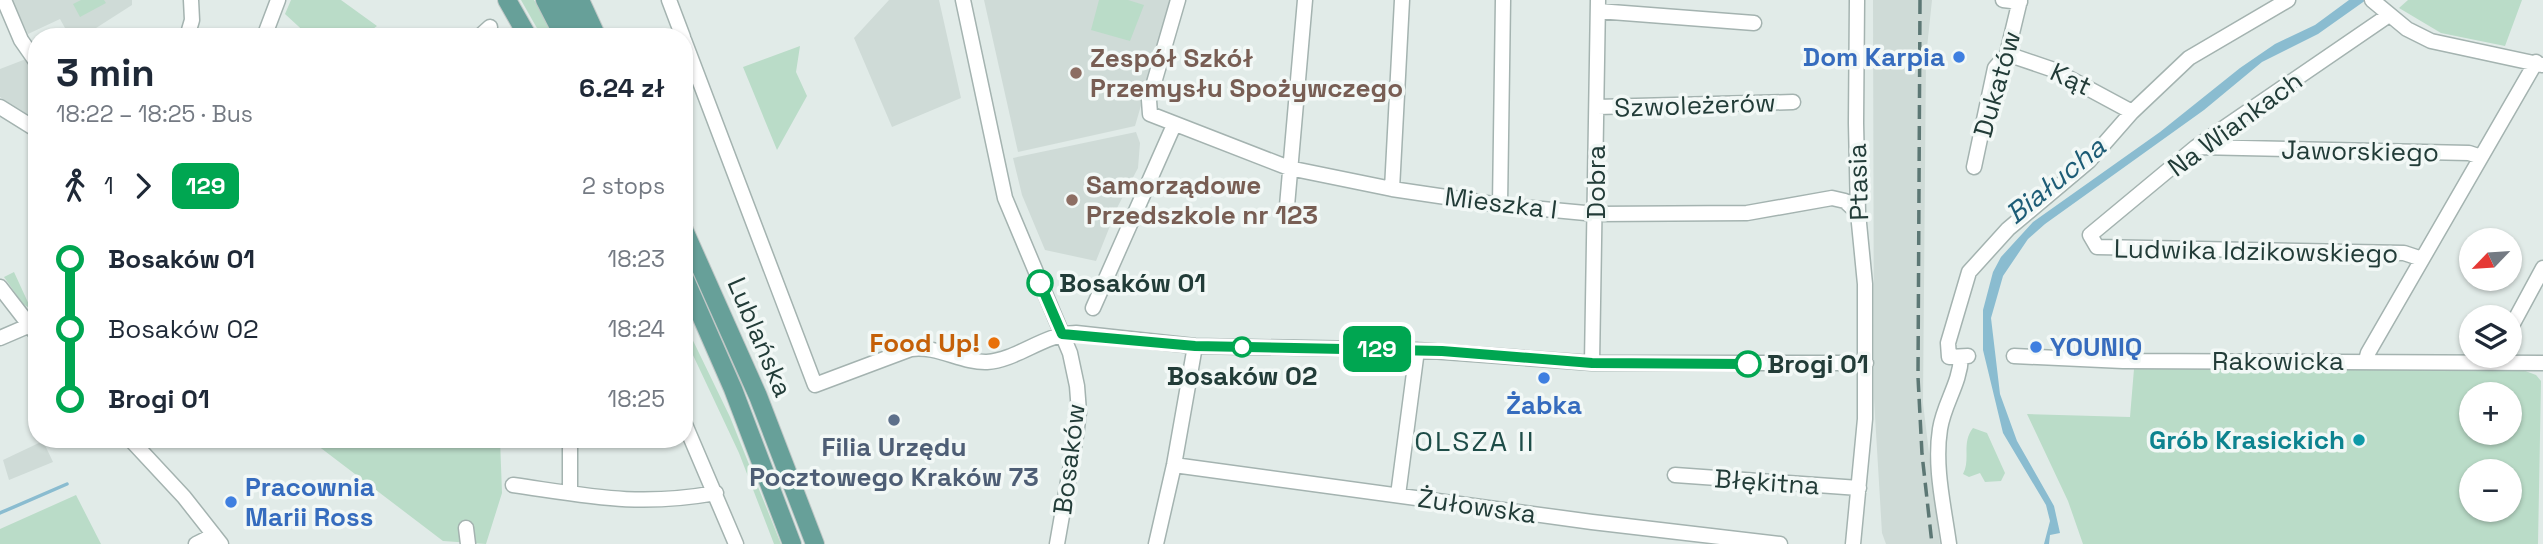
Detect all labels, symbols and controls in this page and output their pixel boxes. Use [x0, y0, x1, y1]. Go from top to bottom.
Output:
street label: Dukatów [1966, 27, 2028, 141]
place label: Dom Karpia [1803, 40, 1945, 74]
place label: Zespół Szkół Przemysłu Spożywczego [1090, 41, 1403, 105]
text: 3 min [56, 49, 155, 97]
marker: Dom Karpia [1951, 49, 1967, 65]
street label: Kąt [2045, 55, 2097, 103]
street label: Na Wiankach [2161, 64, 2309, 184]
marker: Zespół Szkół Przemysłu Spożywczego [1068, 65, 1084, 81]
text: 6.24 zł [579, 71, 665, 105]
street label: Szwoleżerów [1614, 85, 1776, 125]
text: 18:22 – 18:25 · Bus [56, 99, 253, 129]
water label: Białucha [1998, 128, 2113, 231]
street label: Jaworskiego [2281, 133, 2439, 169]
street label: Ptasia [1840, 143, 1876, 221]
street label: Dobra [1579, 145, 1613, 219]
icon: walk [56, 167, 94, 205]
icon: forward [124, 167, 162, 205]
place label: Samorządowe Przedszkole nr 123 [1086, 168, 1318, 232]
text: 129 [186, 170, 225, 201]
text: 1 [104, 171, 114, 201]
text: 2 stops [582, 171, 665, 201]
street label: Mieszka I [1443, 179, 1559, 227]
marker: Samorządowe Przedszkole nr 123 [1064, 192, 1080, 208]
north arrow [2459, 228, 2522, 290]
map controls [2459, 228, 2522, 522]
street label: Ludwika Idzikowskiego [2114, 232, 2398, 270]
text: Bosaków 01 [108, 242, 255, 276]
text: 18:23 [608, 244, 665, 274]
place label: Bosaków 01 [1059, 266, 1206, 300]
marker: Bosaków 01 [1027, 270, 1053, 296]
street label: Lublańska [720, 272, 800, 402]
button: layers [2459, 305, 2522, 368]
text: Bosaków 02 [108, 312, 259, 346]
text: 18:24 [608, 314, 665, 344]
place label: Food Up! [869, 326, 980, 360]
line badge: 129 [1337, 326, 1417, 372]
place label: YOUNIQ [2050, 330, 2142, 364]
text: 129 [1357, 333, 1397, 364]
marker: Food Up! [986, 335, 1002, 351]
marker: Bosaków 02 [1232, 337, 1252, 357]
marker: YOUNIQ [2028, 339, 2044, 355]
street label: Rakowicka [2212, 344, 2344, 378]
place label: Brogi 01 [1767, 347, 1869, 381]
marker: Brogi 01 [1735, 351, 1761, 377]
place label: Bosaków 02 [1167, 359, 1317, 393]
marker: Żabka [1536, 370, 1552, 386]
text: Brogi 01 [108, 382, 210, 416]
button: + [2459, 382, 2522, 445]
text: 18:25 [608, 384, 665, 414]
place label: Żabka [1506, 388, 1582, 422]
street label: Bosaków [1045, 401, 1093, 517]
marker: Filia Urzędu Pocztowego Kraków 73 [886, 412, 902, 428]
district label: OLSZA II [1414, 423, 1536, 459]
place label: Grób Krasickich [2149, 423, 2345, 457]
place label: Filia Urzędu Pocztowego Kraków 73 [749, 430, 1039, 494]
marker: Grób Krasickich [2351, 432, 2367, 448]
button: − [2459, 459, 2522, 522]
street label: Błękitna [1713, 461, 1821, 503]
place label: Pracownia Marii Ross [245, 470, 375, 534]
street label: Żułowska [1416, 481, 1538, 531]
marker: Pracownia Marii Ross [223, 494, 239, 510]

